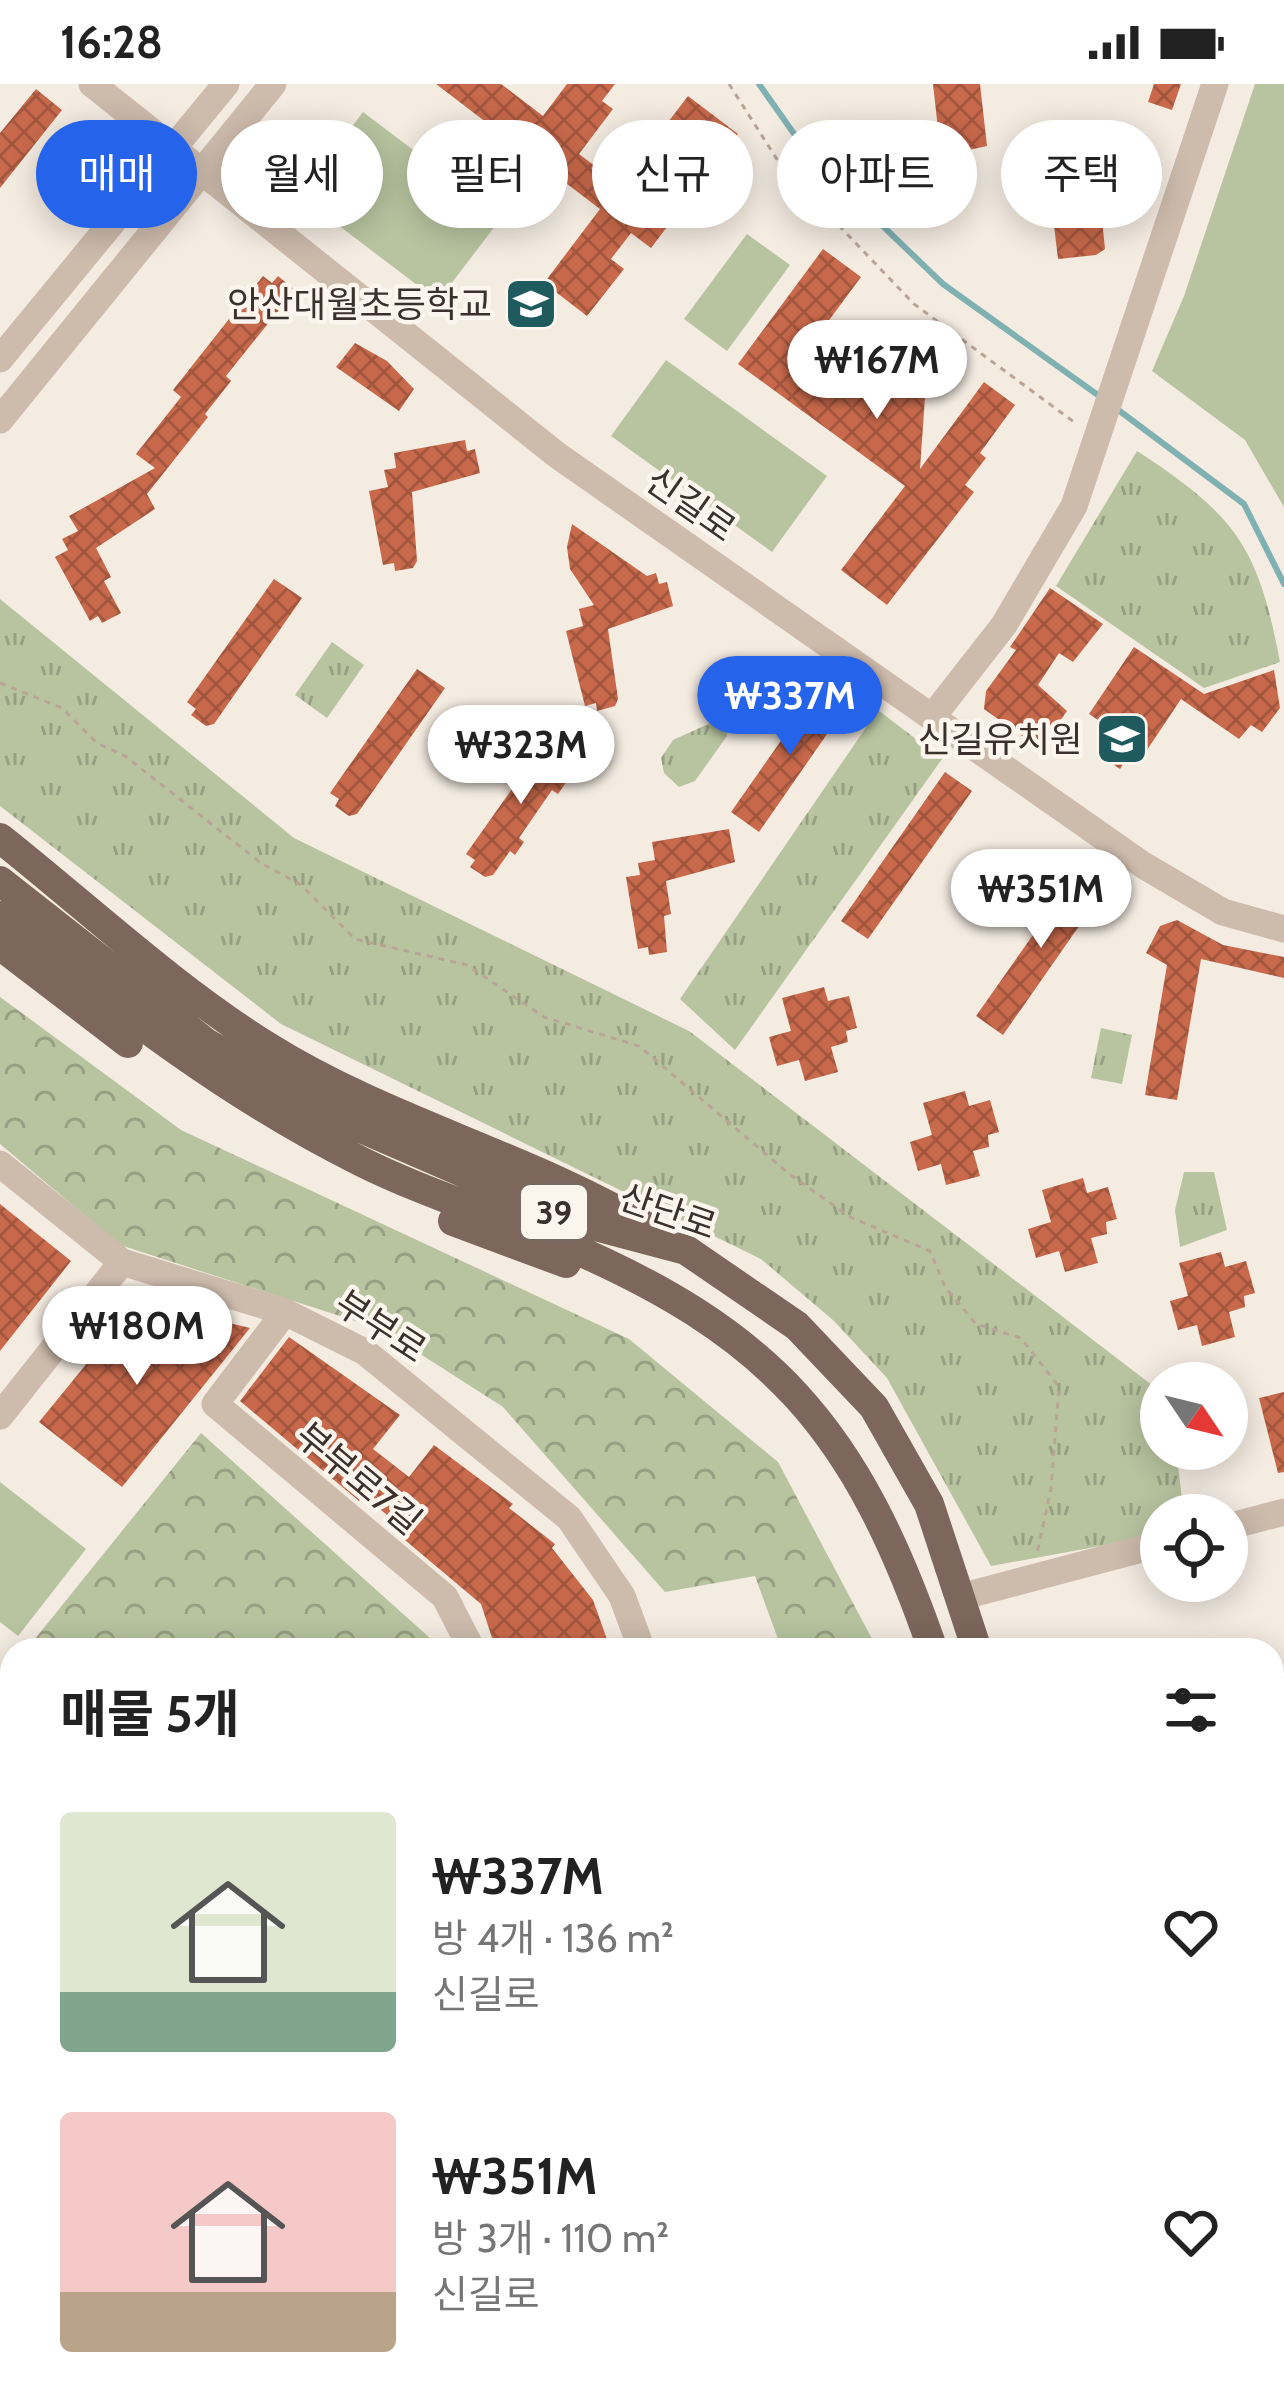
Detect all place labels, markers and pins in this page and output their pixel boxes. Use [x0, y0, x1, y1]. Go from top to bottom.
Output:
school or university icon: 안산대월초등학교 [503, 276, 559, 332]
place label: 안산대월초등학교 [227, 282, 492, 326]
pin: ₩167M [793, 320, 961, 422]
pin: ₩337M [706, 656, 874, 758]
pin: ₩323M [437, 705, 605, 807]
school or university icon: 신길유치원 [1094, 711, 1150, 767]
place label: 신길유치원 [917, 717, 1083, 761]
pin: ₩351M [957, 849, 1125, 951]
pin: ₩180M [53, 1286, 221, 1388]

